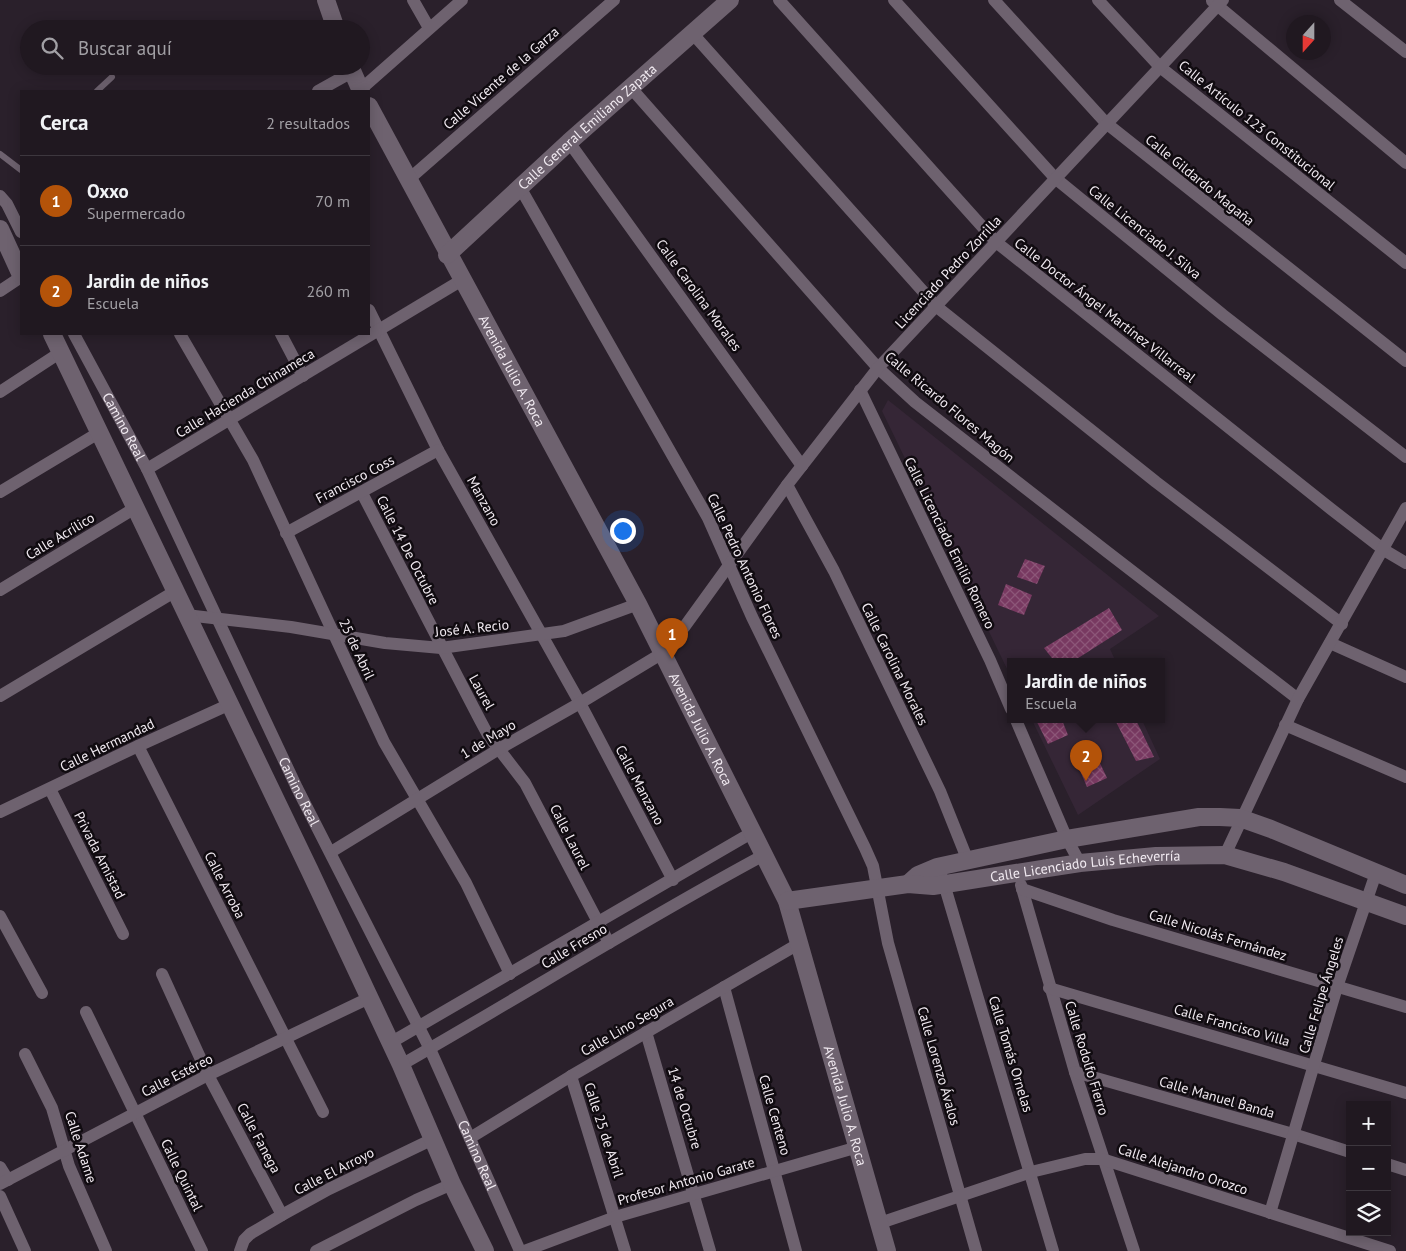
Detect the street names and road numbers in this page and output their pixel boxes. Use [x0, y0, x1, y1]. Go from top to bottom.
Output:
street label: Calle Vicente de la Garza [439, 23, 563, 133]
street label: Calle Artículo 123 Constitucional [1175, 56, 1339, 194]
street label: Calle General Emiliano Zapata [514, 60, 660, 194]
street label: Calle Gildardo Magaña [1142, 130, 1258, 230]
street label: Calle Licenciado J. Silva [1085, 181, 1205, 283]
street label: Licenciado Pedro Zorrilla [891, 212, 1005, 332]
street label: Calle Doctor Ángel Martínez Villarreal [1011, 234, 1199, 386]
street label: Calle Carolina Morales [652, 235, 746, 355]
street label: Avenida Julio A. Roca [475, 312, 549, 430]
street label: Calle Hacienda Chinameca [172, 344, 318, 442]
street label: Calle Ricardo Flores Magón [882, 348, 1018, 466]
street label: Camino Real [98, 389, 150, 463]
street label: Francisco Coss [313, 451, 398, 507]
street label: Calle Licenciado Emilio Romero [901, 454, 999, 632]
street label: Manzano [463, 473, 505, 529]
street label: Calle Pedro Antonio Flores [703, 490, 787, 642]
street label: Calle 14 De Octubre [373, 492, 443, 608]
street label: Calle Acrílico [22, 508, 98, 564]
street label: Calle Carolina Morales [857, 600, 933, 728]
street label: José A. Recio [433, 615, 510, 641]
street label: 25 de Abril [335, 616, 379, 682]
street label: Avenida Julio A. Roca [665, 670, 737, 789]
street label: Laurel [465, 671, 499, 713]
street label: Calle Hermandad [57, 714, 157, 776]
street label: 1 de Mayo [457, 715, 519, 763]
street label: Calle Manzano [611, 742, 669, 828]
street label: Camino Real [275, 754, 324, 829]
street label: Calle Laurel [546, 801, 594, 873]
street label: Privada Amistad [70, 808, 130, 902]
street label: Calle Licenciado Luis Echeverría [989, 847, 1181, 886]
street label: Calle Arroba [200, 848, 250, 922]
street label: Calle Nicolás Fernández [1147, 905, 1289, 965]
street label: Calle Fresno [538, 919, 610, 973]
street label: Calle Felipe Ángeles [1295, 934, 1347, 1056]
street label: Calle Lino Segura [577, 992, 677, 1060]
street label: Calle Tomás Ornelas [985, 994, 1037, 1114]
street label: Calle Rodolfo Fierro [1061, 999, 1113, 1117]
street label: Calle Francisco Villa [1172, 1000, 1292, 1050]
street label: Calle Lorenzo Ávalos [913, 1004, 965, 1128]
street label: Avenida Julio A. Roca [820, 1043, 871, 1168]
street label: Calle Estéreo [138, 1049, 216, 1101]
street label: 14 de Octubre [664, 1065, 706, 1151]
street label: Calle Manuel Banda [1157, 1072, 1277, 1122]
street label: Calle Centeno [755, 1073, 795, 1157]
street label: Calle 25 de Abril [580, 1080, 628, 1180]
street label: Calle Fanega [233, 1100, 285, 1176]
street label: Calle Adame [61, 1109, 101, 1185]
street label: Camino Real [454, 1117, 501, 1193]
street label: Calle Quintal [157, 1136, 207, 1214]
street label: Calle Alejandro Orozco [1116, 1139, 1250, 1199]
street label: Calle El Arroyo [291, 1143, 377, 1199]
street label: Profesor Antonio Garate [615, 1153, 757, 1209]

